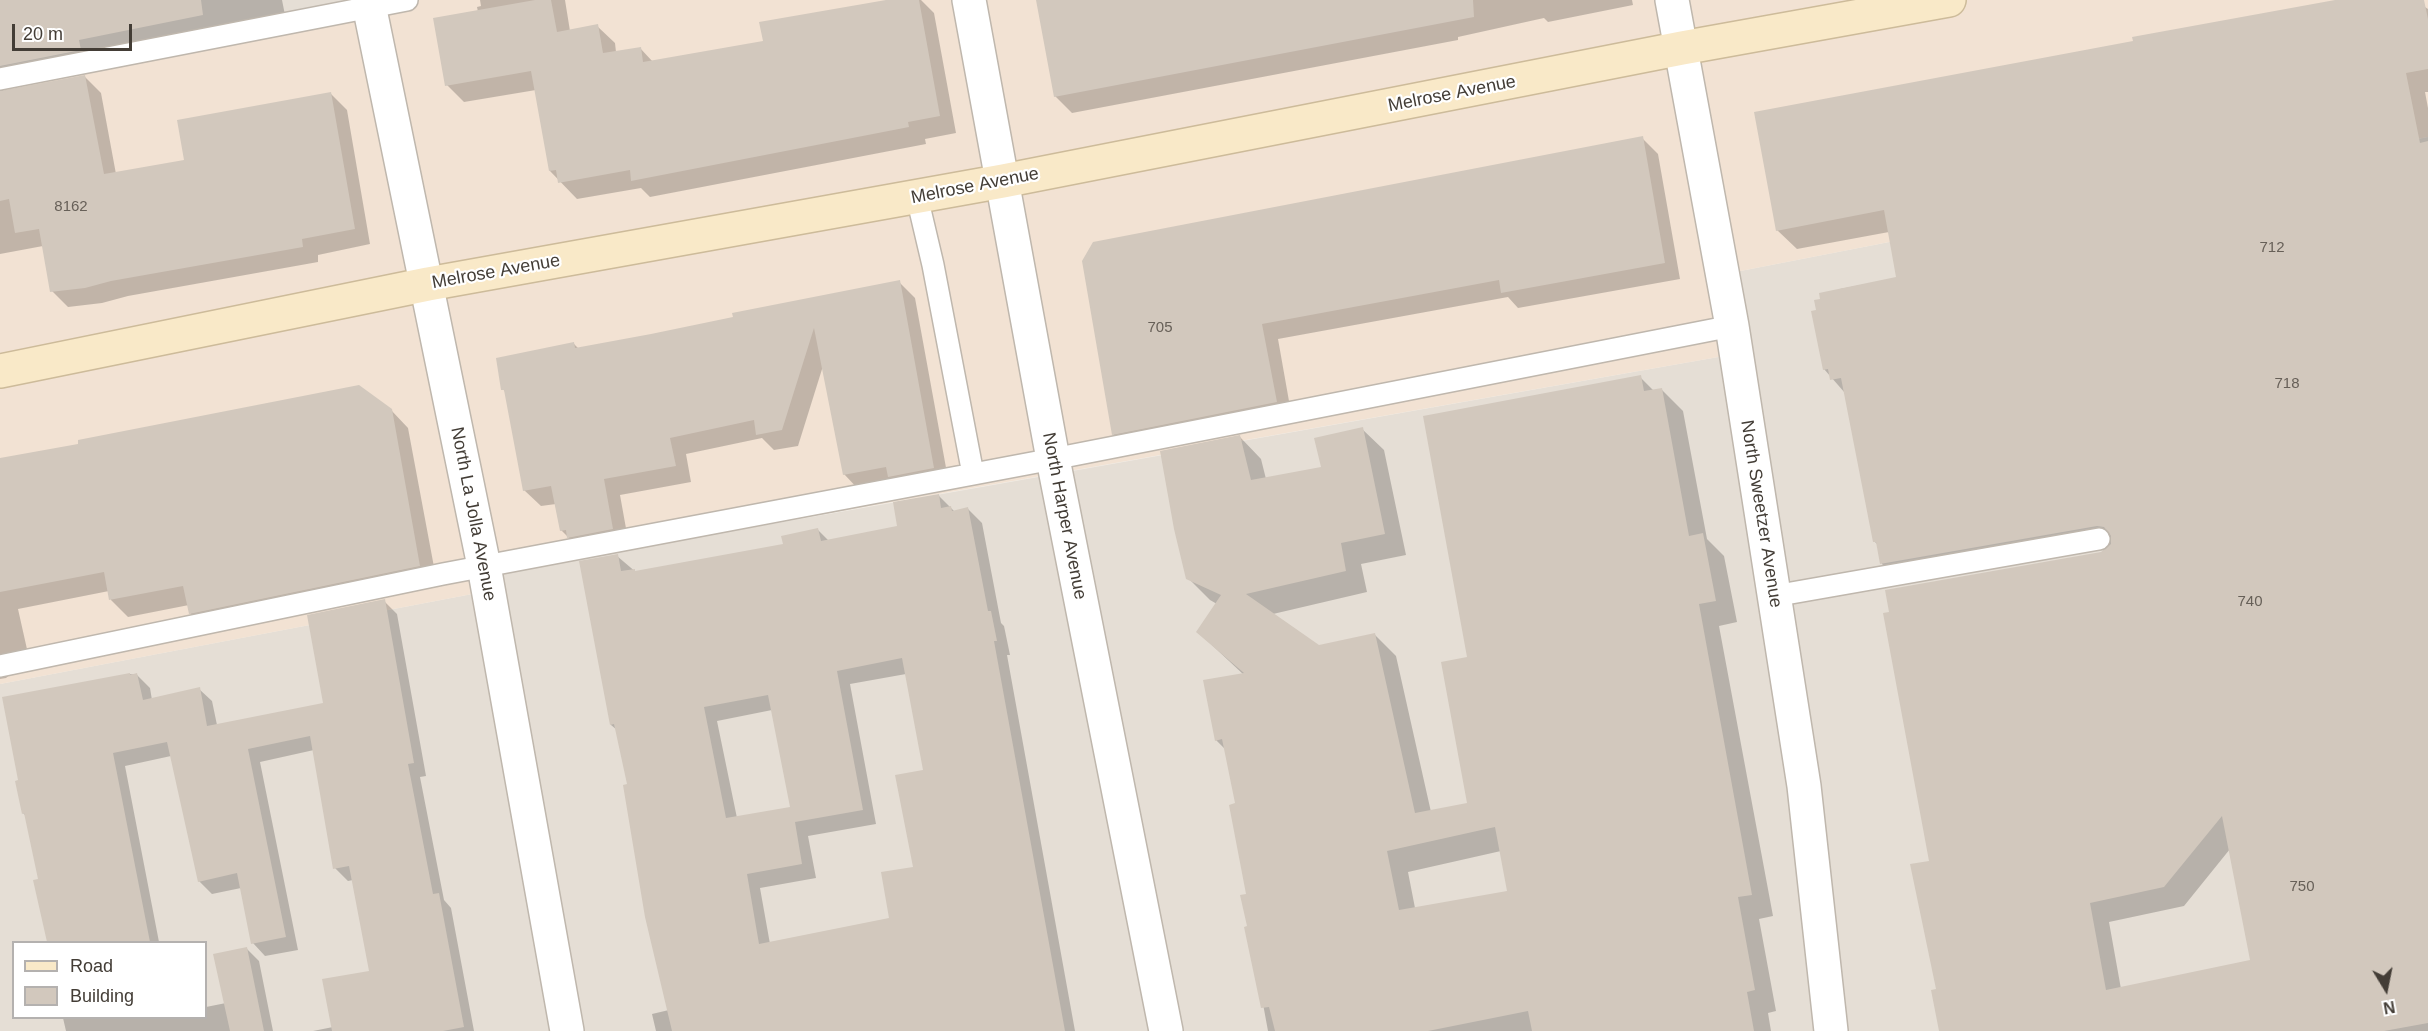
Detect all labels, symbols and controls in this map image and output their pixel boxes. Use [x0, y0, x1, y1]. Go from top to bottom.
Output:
scale bar [15, 12, 135, 50]
text: 20 m [23, 24, 63, 44]
street label: Melrose Avenue [1386, 71, 1518, 117]
street label: Melrose Avenue [909, 163, 1041, 209]
house number: 8162 [54, 198, 88, 216]
house number: 712 [2259, 239, 2285, 257]
street label: Melrose Avenue [430, 250, 562, 294]
house number: 705 [1147, 319, 1173, 337]
house number: 718 [2274, 375, 2300, 393]
street label: North Sweetzer Avenue [1735, 419, 1787, 609]
street label: North La Jolla Avenue [446, 425, 500, 603]
street label: North Harper Avenue [1037, 431, 1091, 601]
house number: 740 [2237, 593, 2263, 611]
house number: 750 [2289, 878, 2315, 896]
legend [12, 941, 207, 1019]
text: Road [70, 956, 113, 976]
north arrow [2356, 959, 2416, 1019]
text: Building [70, 986, 134, 1006]
text: N [2382, 998, 2396, 1017]

